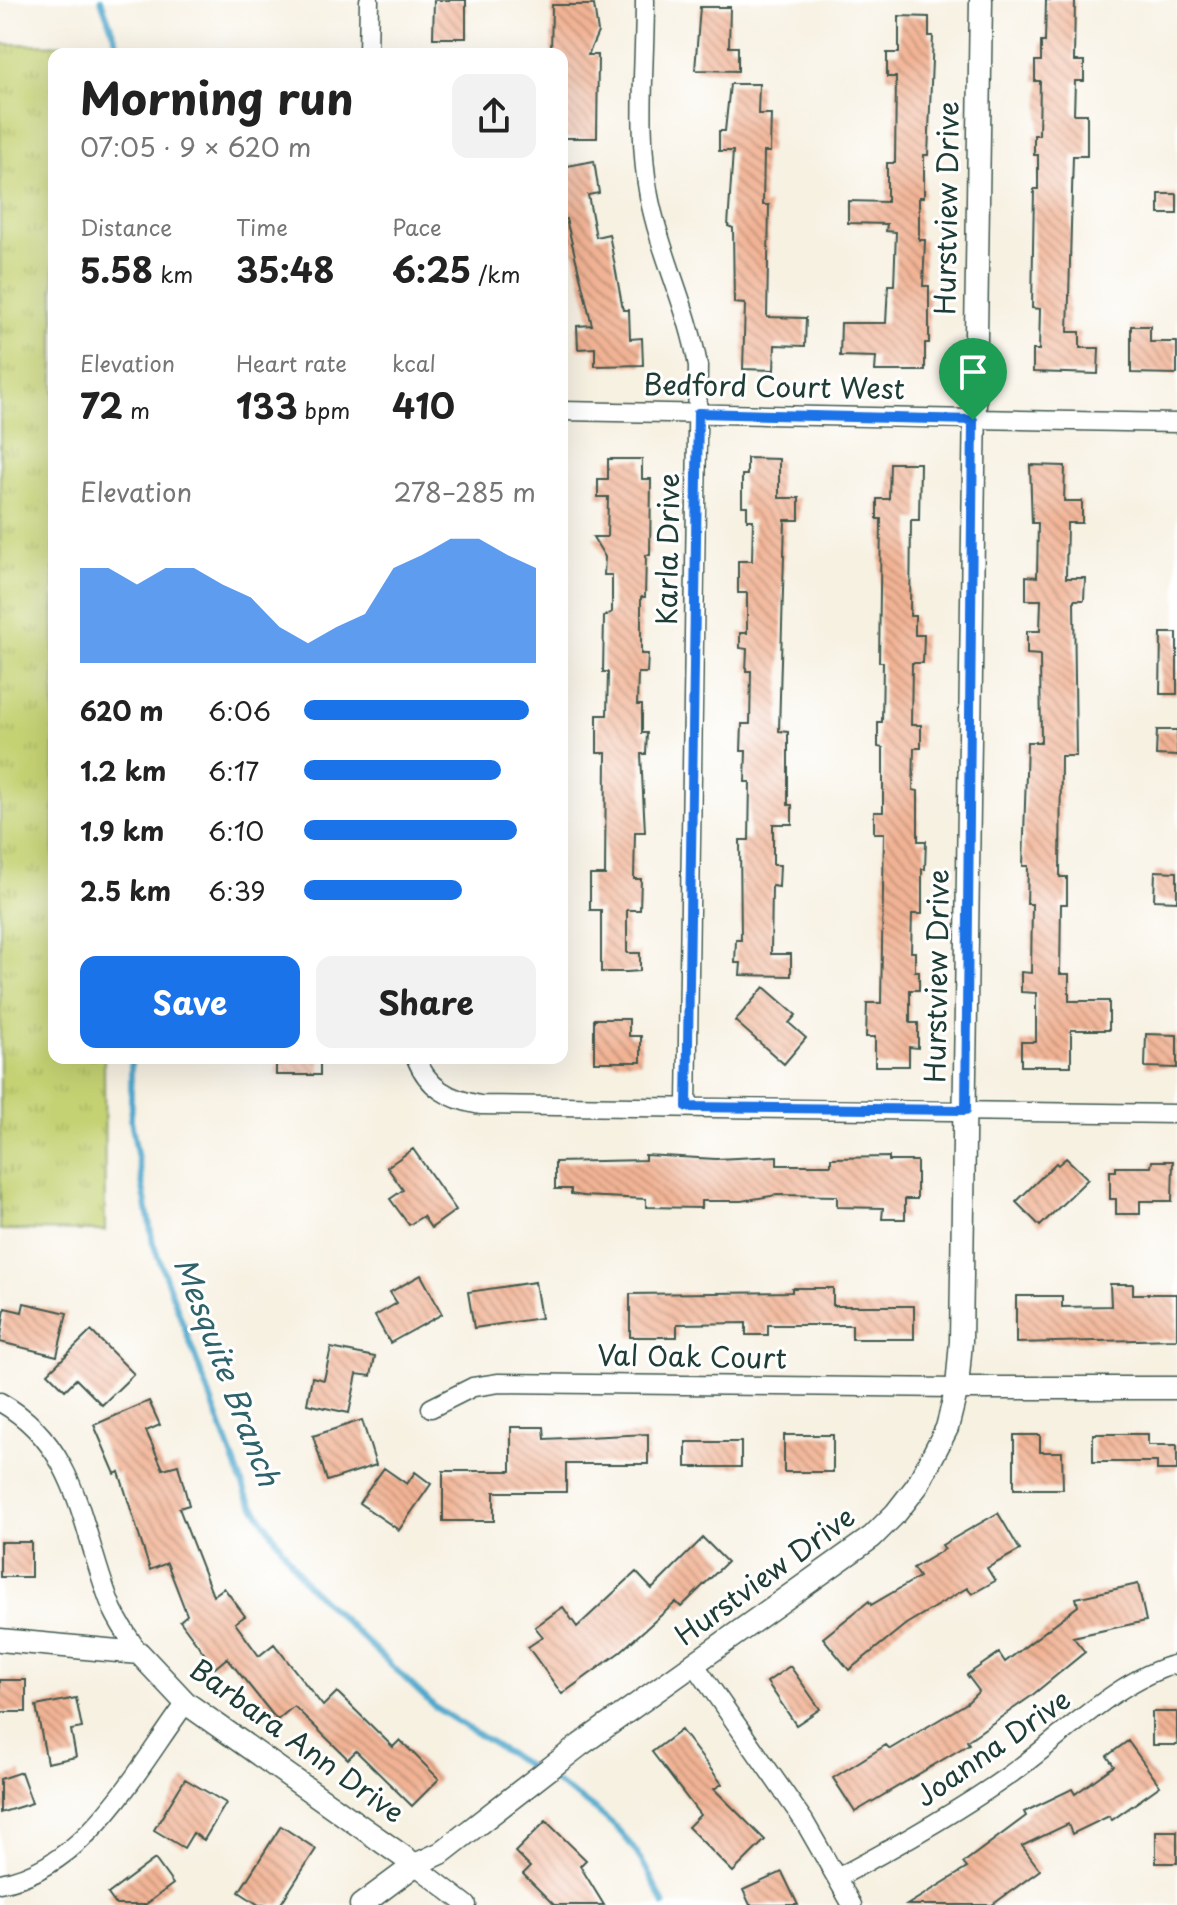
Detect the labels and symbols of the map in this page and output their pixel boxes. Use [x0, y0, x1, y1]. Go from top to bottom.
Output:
street label: Hurstview Drive [922, 101, 969, 315]
pin [939, 338, 1007, 420]
street label: Bedford Court West [643, 362, 905, 409]
street label: Karla Drive [644, 472, 689, 625]
street label: Hurstview Drive [912, 869, 959, 1083]
water label: Mesquite Branch [164, 1250, 293, 1492]
street label: Val Oak Court [597, 1332, 787, 1379]
street label: Hurstview Drive [665, 1495, 863, 1655]
street label: Barbara Ann Drive [181, 1647, 414, 1833]
street label: Joanna Drive [906, 1677, 1079, 1816]

